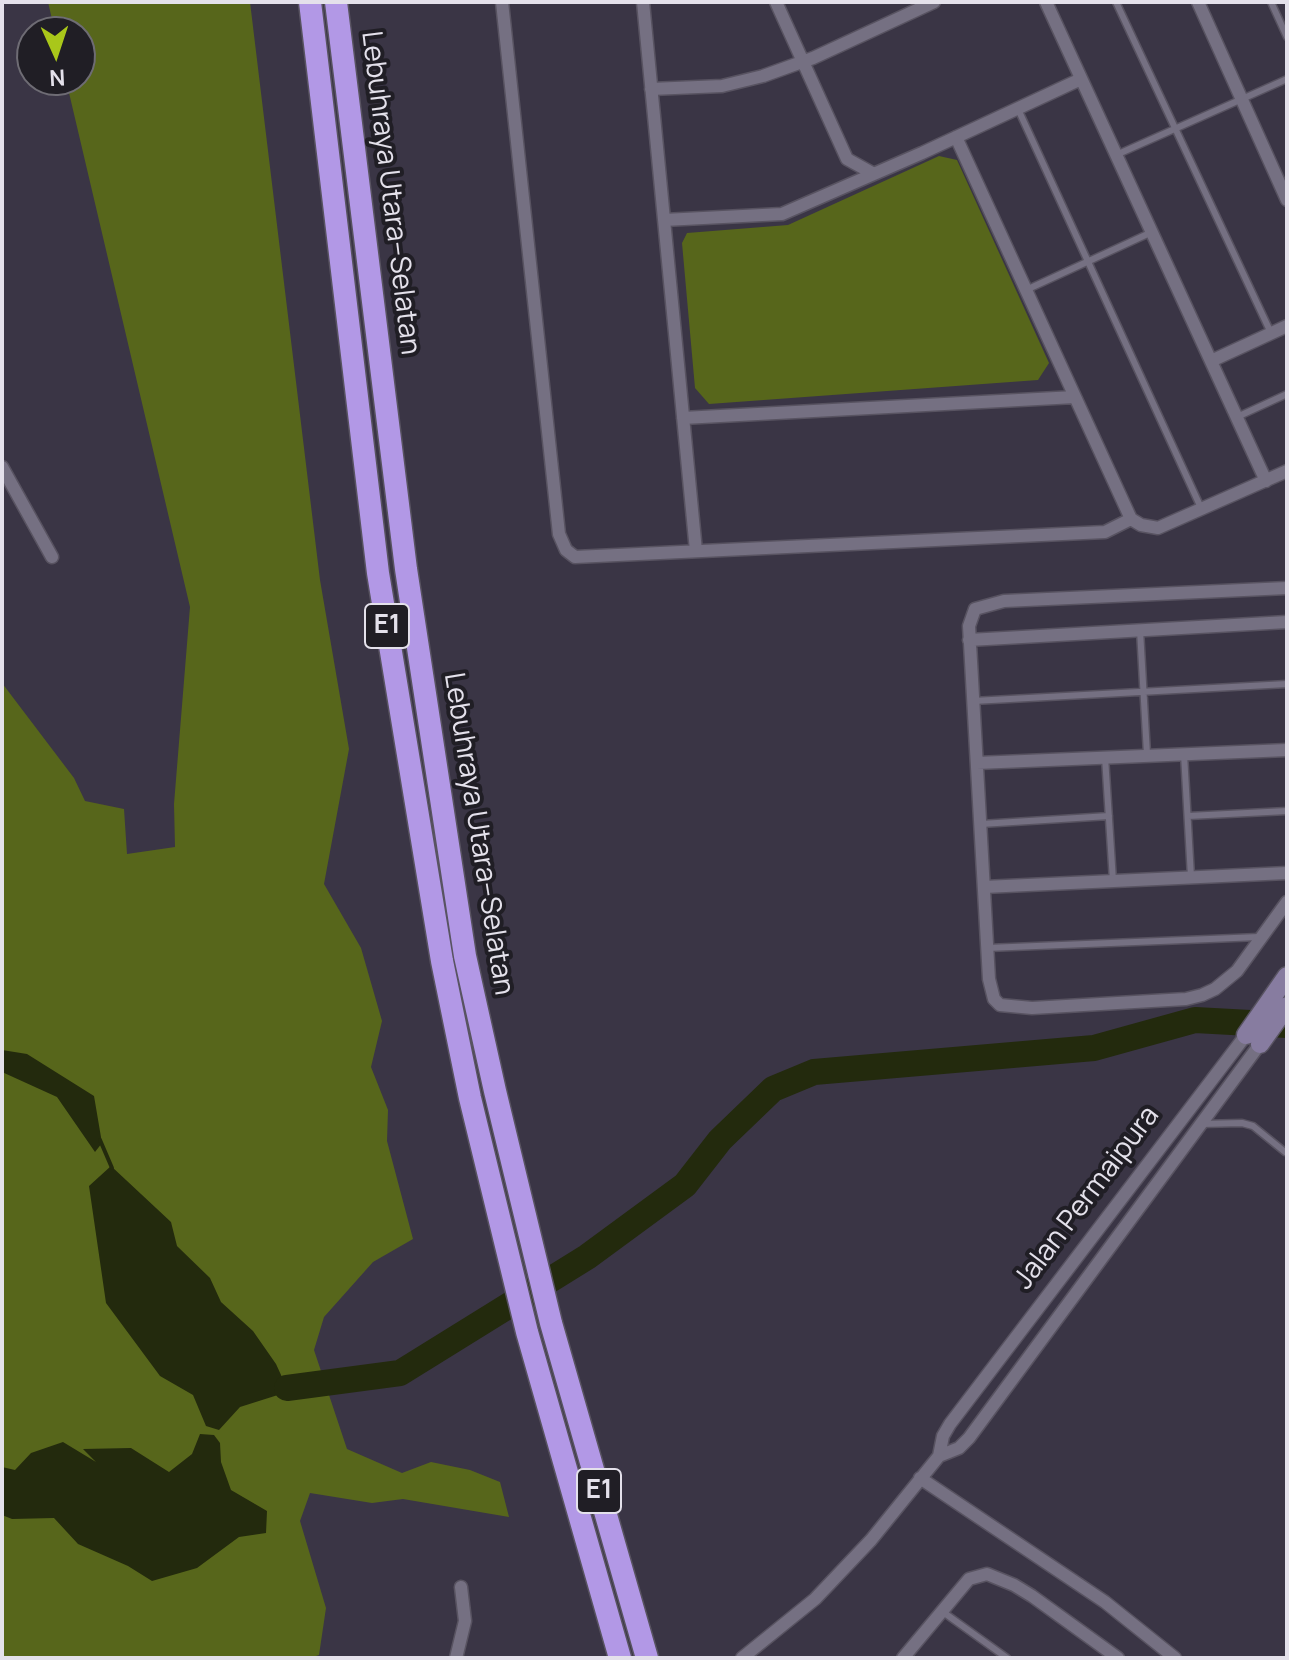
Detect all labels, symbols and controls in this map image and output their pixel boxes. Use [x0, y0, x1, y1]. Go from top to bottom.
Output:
north arrow [16, 16, 96, 96]
street label: Lebuhraya Utara–Selatan [353, 29, 427, 357]
text: N [48, 63, 66, 93]
road number: E1 [365, 604, 409, 648]
street label: Lebuhraya Utara–Selatan [436, 670, 520, 998]
street label: Jalan Permaipura [1007, 1100, 1167, 1296]
road number: E1 [577, 1469, 621, 1513]

